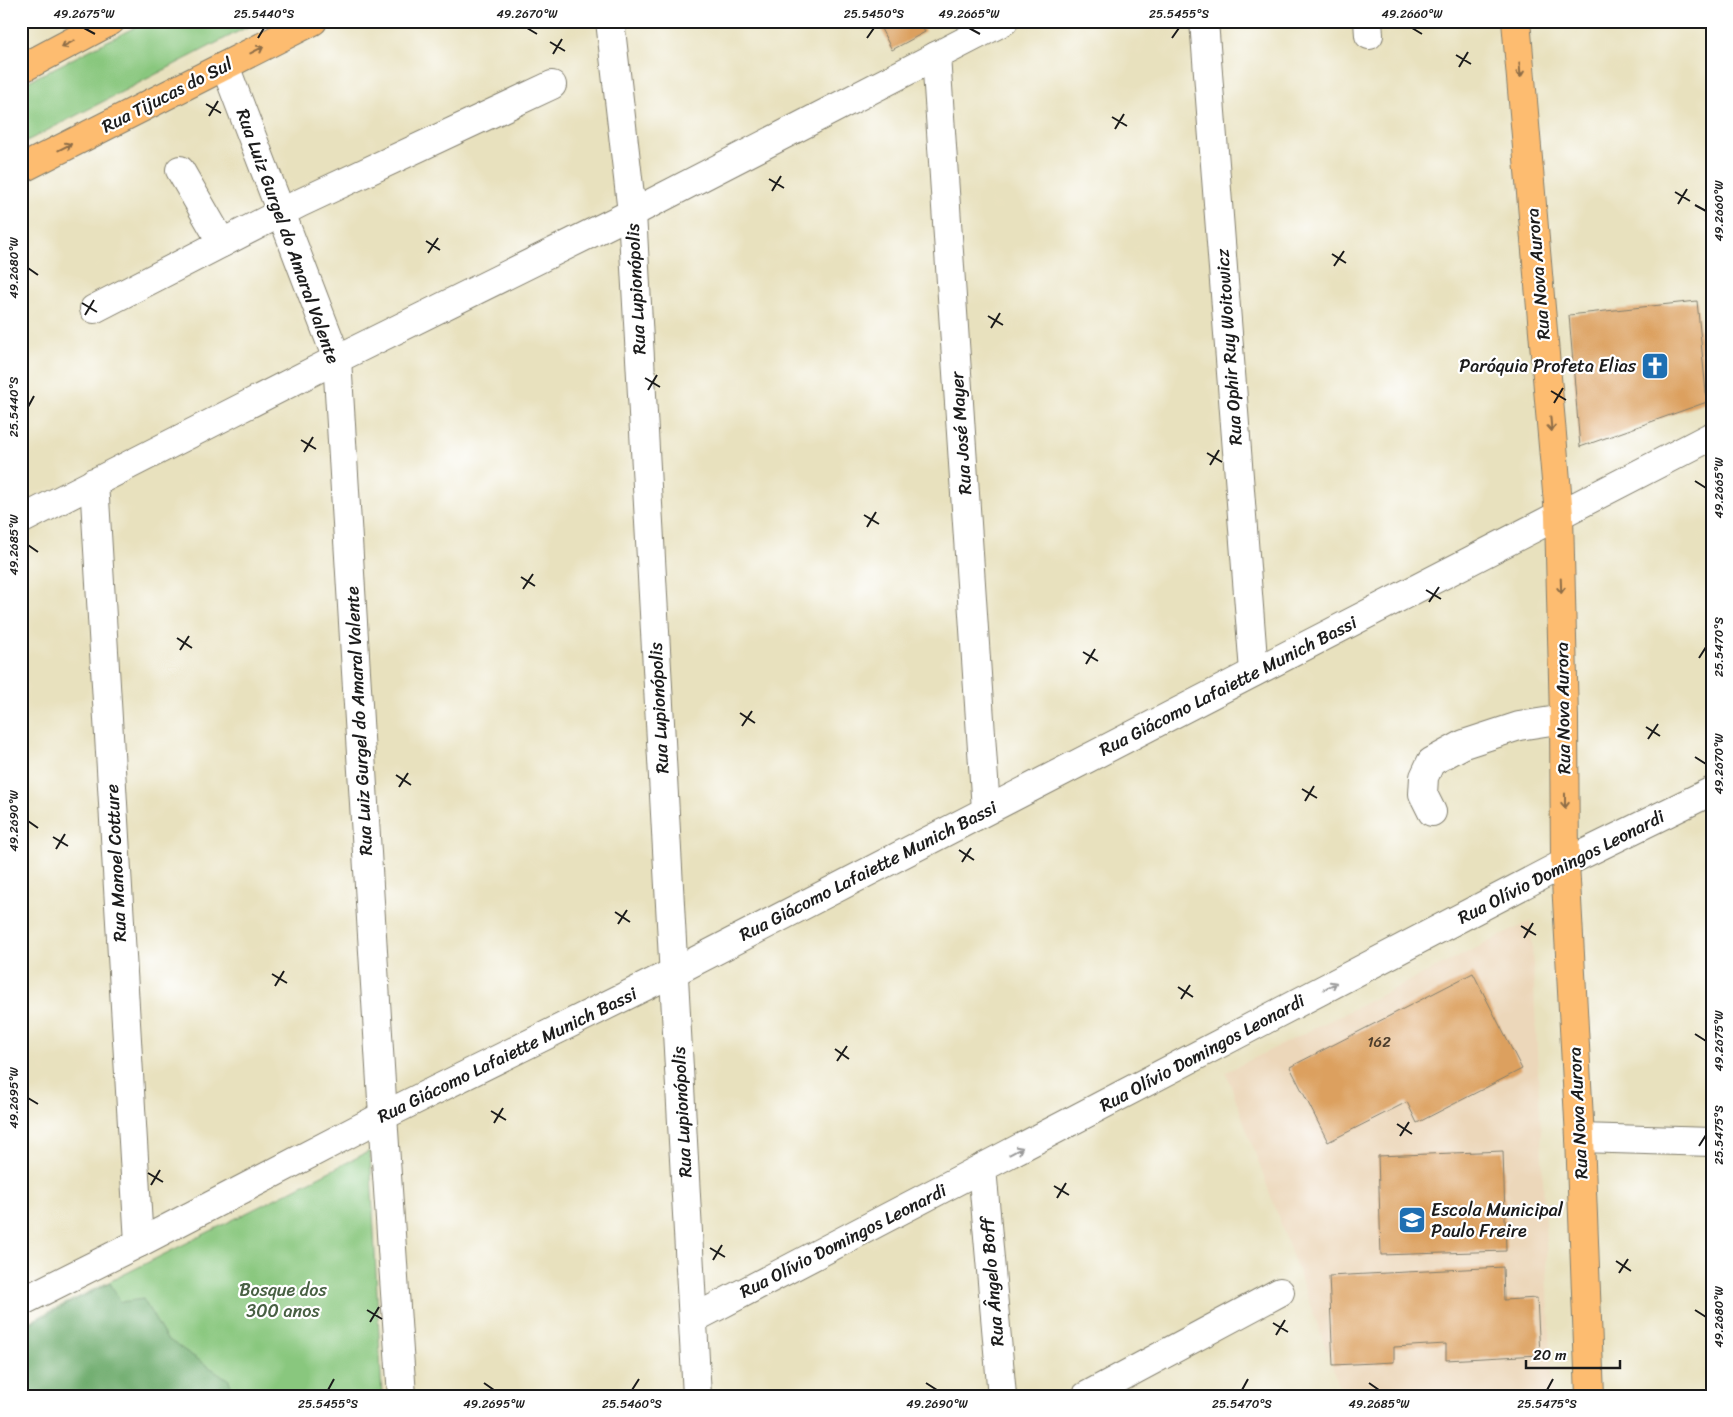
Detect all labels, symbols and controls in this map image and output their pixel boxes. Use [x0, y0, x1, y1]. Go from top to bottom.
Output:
text: 49.2675°W [54, 3, 115, 25]
text: 25.5440°S [234, 3, 295, 25]
text: 49.2670°W [496, 3, 558, 25]
text: 25.5450°S [844, 3, 905, 25]
text: 49.2665°W [939, 3, 1000, 25]
text: 25.5455°S [1149, 3, 1209, 25]
text: 49.2660°W [1381, 3, 1443, 25]
one-way arrow [61, 40, 76, 49]
one-way arrow [249, 45, 264, 54]
street label: Rua Tijucas do Sul [96, 48, 239, 142]
one-way arrow [1515, 62, 1525, 78]
street label: Rua Luiz Gurgel do Amaral Valente [227, 104, 349, 368]
one-way arrow [57, 142, 72, 151]
text: 49.2660°W [1708, 180, 1730, 242]
street label: Rua Nova Aurora [1516, 207, 1560, 341]
street label: Rua Lupionópolis [617, 222, 655, 356]
text: 49.2680°W [3, 237, 25, 299]
street label: Rua Ophir Ruy Woitowicz [1206, 247, 1252, 446]
place label: Paróquia Profeta Elias [1459, 350, 1637, 382]
church icon: Paróquia Profeta Elias [1640, 351, 1670, 381]
street label: Rua José Mayer [941, 369, 981, 496]
text: 25.5440°S [3, 376, 25, 437]
one-way arrow [1546, 415, 1556, 431]
text: 49.2665°W [1708, 457, 1730, 518]
text: 49.2685°W [3, 514, 25, 576]
one-way arrow [1556, 577, 1565, 593]
street label: Rua Luiz Gurgel do Amaral Valente [336, 585, 382, 856]
street label: Rua Giácomo Lafaiette Munich Bassi [1093, 606, 1364, 765]
text: 25.5470°S [1708, 617, 1730, 677]
street label: Rua Lupionópolis [640, 641, 678, 775]
street label: Rua Nova Aurora [1546, 642, 1580, 774]
text: 49.2670°W [1708, 733, 1730, 795]
street label: Rua Manoel Cotture [96, 783, 136, 943]
text: 49.2690°W [3, 789, 25, 852]
street label: Rua Giácomo Lafaiette Munich Bassi [733, 791, 1004, 950]
one-way arrow [1560, 792, 1570, 808]
street label: Rua Olívio Domingos Leonardi [1452, 800, 1671, 933]
street label: Rua Giácomo Lafaiette Munich Bassi [371, 977, 643, 1132]
one-way arrow [1323, 981, 1338, 991]
street label: Rua Olívio Domingos Leonardi [1093, 985, 1311, 1121]
text: 49.2675°W [1708, 1010, 1730, 1071]
house number: 162 [1367, 1029, 1391, 1055]
street label: Rua Lupionópolis [663, 1045, 701, 1179]
street label: Rua Nova Aurora [1559, 1046, 1597, 1180]
text: 49.2695°W [3, 1067, 25, 1129]
text: 25.5475°S [1708, 1105, 1730, 1165]
one-way arrow [1008, 1146, 1023, 1155]
street label: Rua Olívio Domingos Leonardi [734, 1174, 953, 1307]
place label: Escola Municipal Paulo Freire [1431, 1194, 1564, 1247]
school or university icon: Escola Municipal Paulo Freire [1397, 1205, 1427, 1235]
street label: Rua Ângelo Boff [970, 1213, 1014, 1348]
park label: Bosque dos 300 anos [239, 1274, 327, 1327]
text: 49.2680°W [1708, 1286, 1730, 1348]
scale bar [1526, 1337, 1619, 1369]
text: 20 m [1533, 1342, 1567, 1368]
text: 25.5455°S [298, 1393, 358, 1415]
text: 49.2695°W [463, 1393, 525, 1415]
text: 25.5460°S [602, 1393, 662, 1415]
text: 49.2690°W [906, 1393, 969, 1415]
text: 25.5470°S [1212, 1393, 1272, 1415]
text: 49.2685°W [1348, 1393, 1410, 1415]
text: 25.5475°S [1517, 1393, 1577, 1415]

